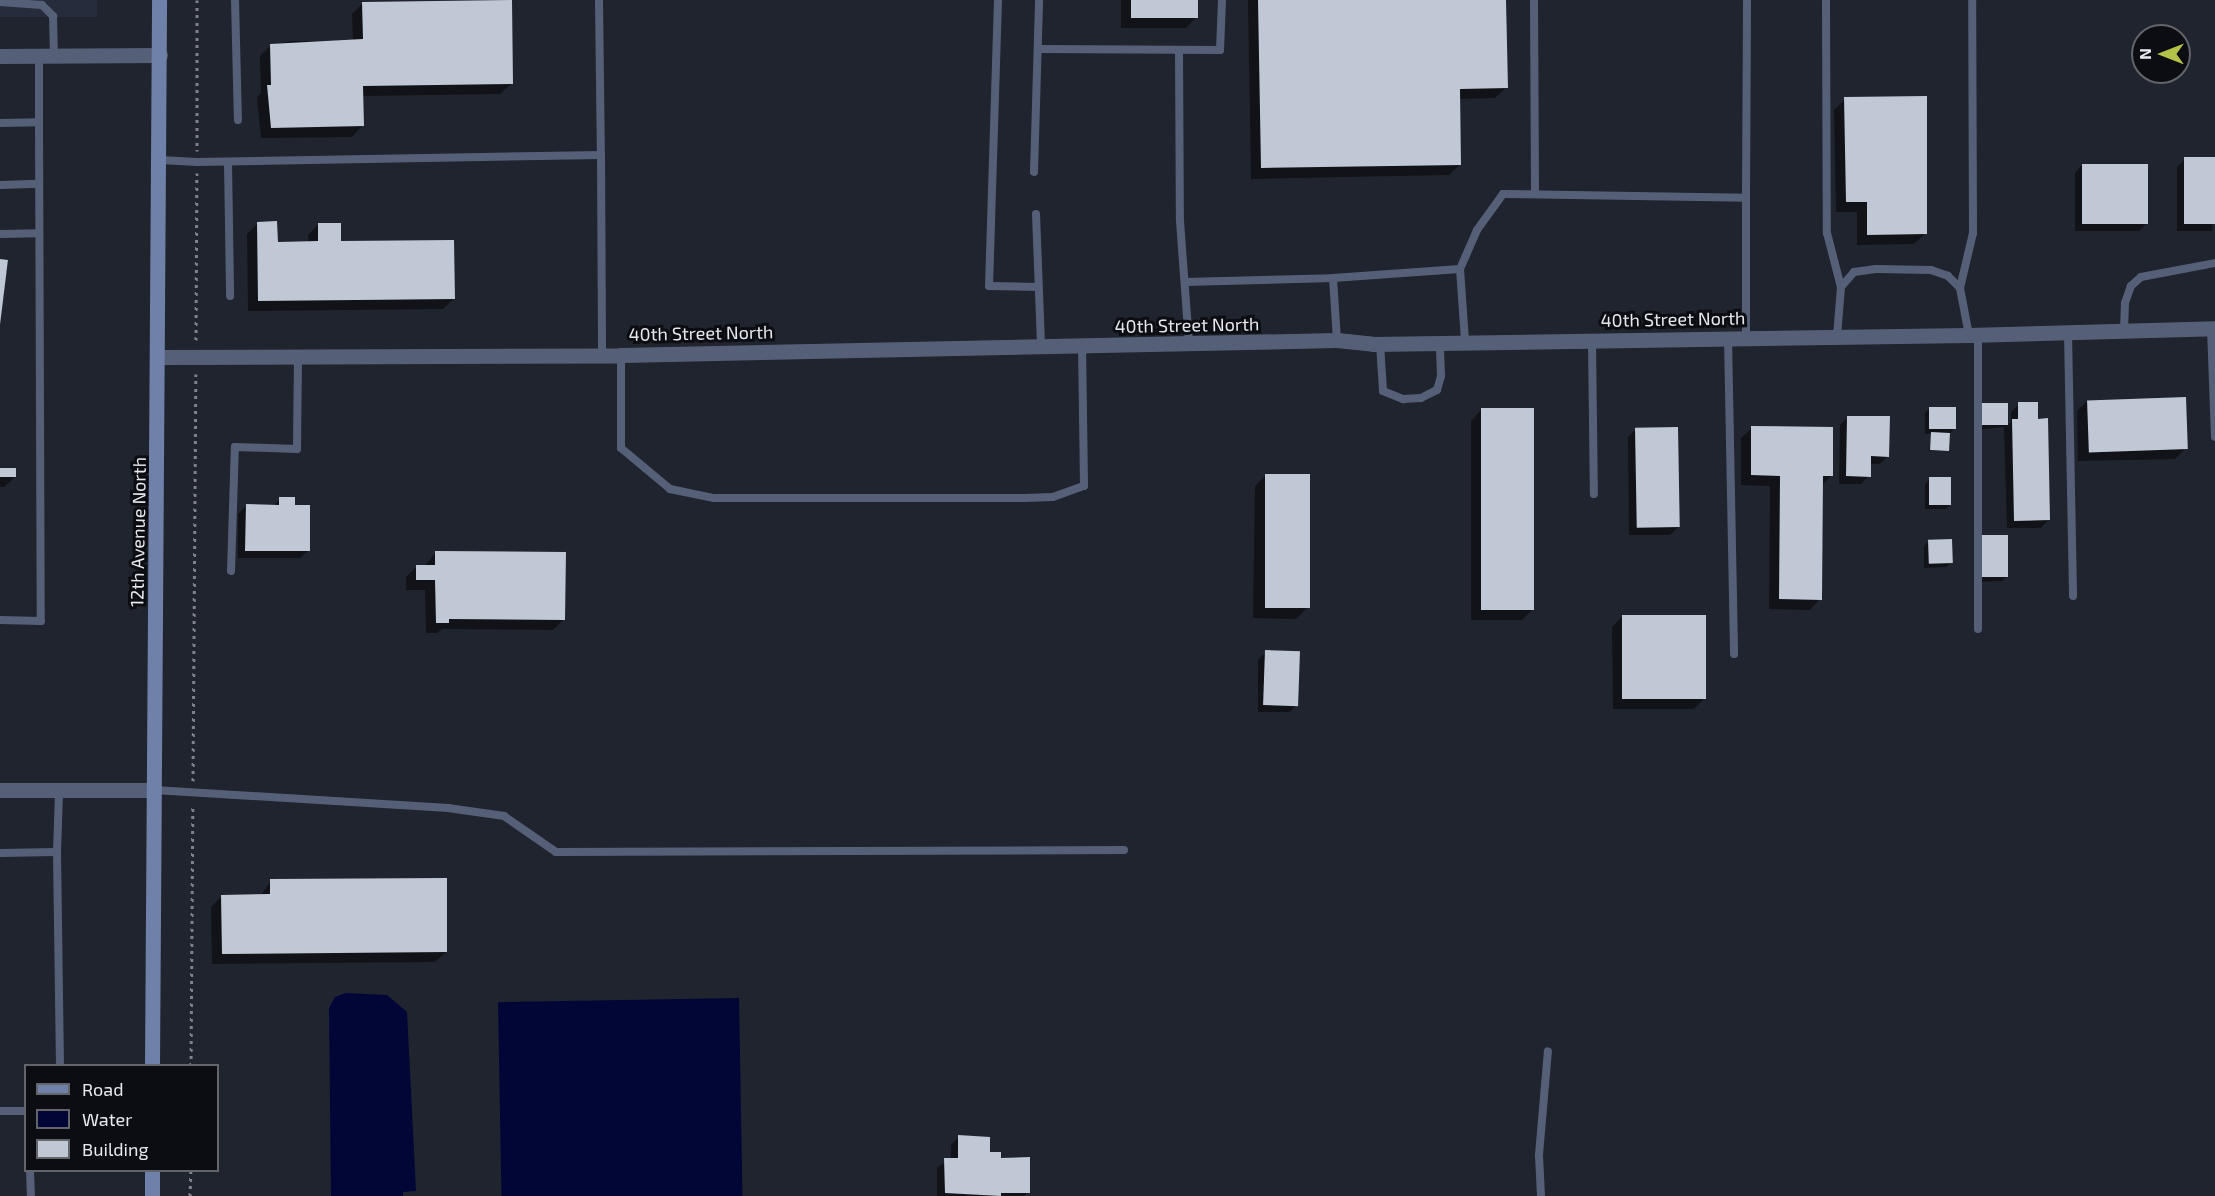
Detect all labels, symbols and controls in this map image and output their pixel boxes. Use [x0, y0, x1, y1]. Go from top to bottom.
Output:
north arrow [2131, 24, 2191, 84]
text: N [2135, 48, 2154, 60]
street label: 40th Street North [1600, 307, 1746, 331]
street label: 40th Street North [1114, 313, 1260, 337]
street label: 40th Street North [628, 321, 774, 345]
street label: 12th Avenue North [126, 457, 150, 607]
legend [24, 1064, 219, 1172]
text: Road [82, 1078, 123, 1100]
text: Water [82, 1108, 132, 1130]
text: Building [82, 1138, 149, 1160]

